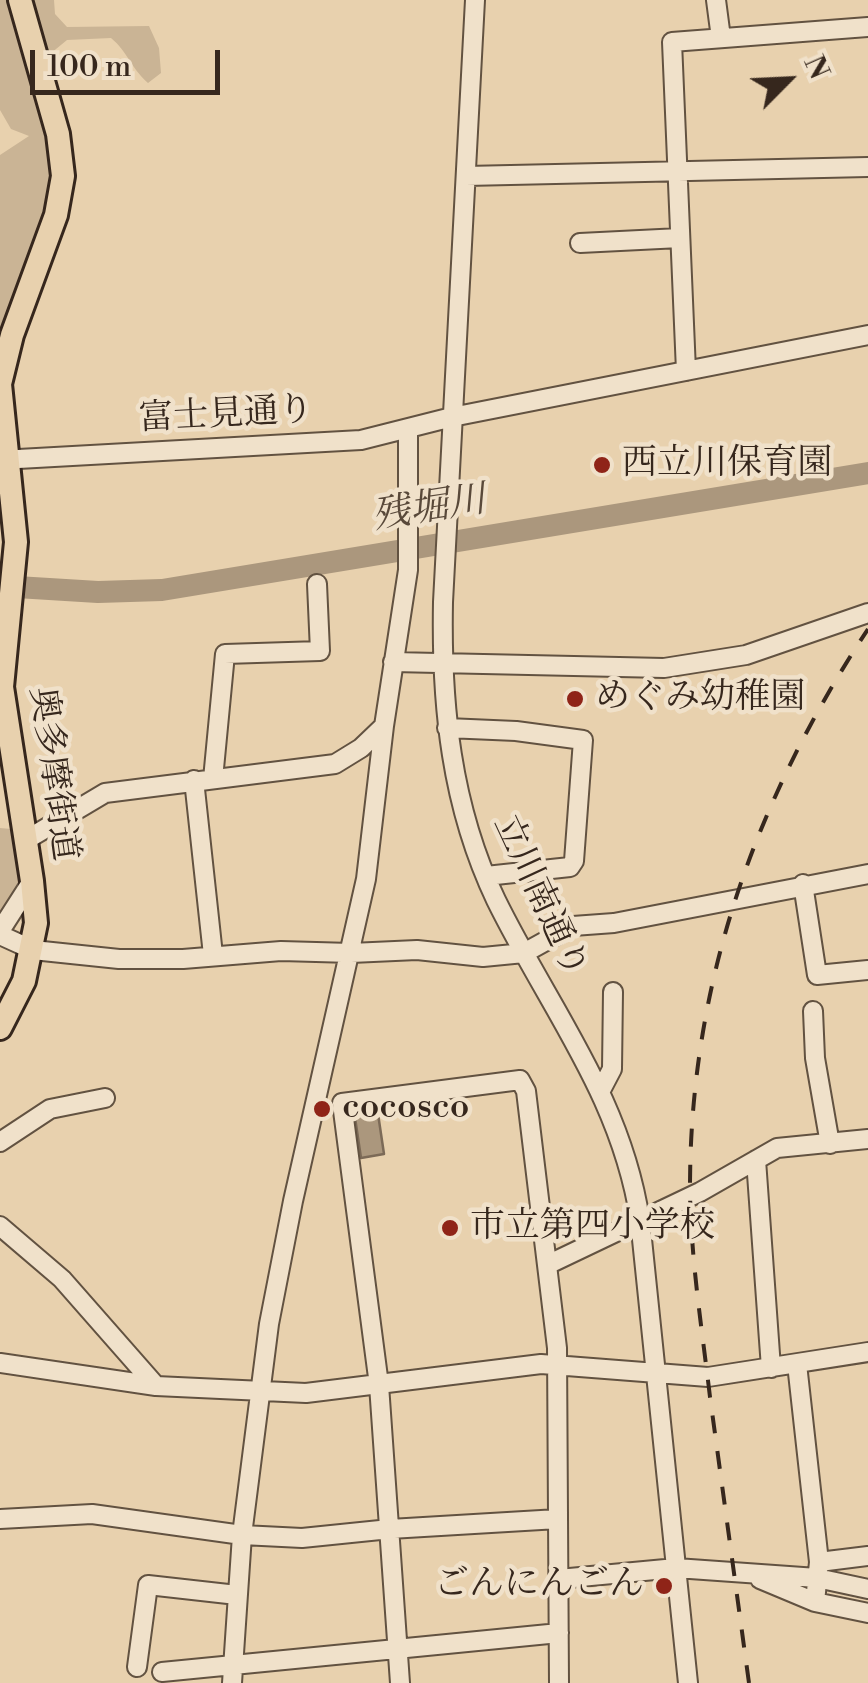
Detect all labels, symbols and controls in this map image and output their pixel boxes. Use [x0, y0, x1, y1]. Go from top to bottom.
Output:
scale bar [35, 30, 225, 92]
north arrow [738, 30, 838, 130]
text: 100 m [47, 48, 131, 86]
text: N [795, 50, 836, 85]
street label: 富士見通り [138, 390, 314, 442]
place label: 西立川保育園 [622, 444, 832, 486]
marker: 西立川保育園 [591, 454, 613, 476]
water label: 残堀川 [369, 479, 489, 541]
place label: めぐみ幼稚園 [595, 678, 805, 720]
street label: 奥多摩街道 [19, 684, 85, 864]
marker: めぐみ幼稚園 [564, 688, 586, 710]
street label: 立川南通り [483, 809, 595, 985]
place label: cocosco [342, 1088, 469, 1130]
marker: cocosco [311, 1098, 333, 1120]
place label: 市立第四小学校 [470, 1207, 715, 1249]
marker: 市立第四小学校 [439, 1217, 461, 1239]
place label: ごんにんごん [434, 1565, 644, 1607]
marker: ごんにんごん [653, 1575, 675, 1597]

